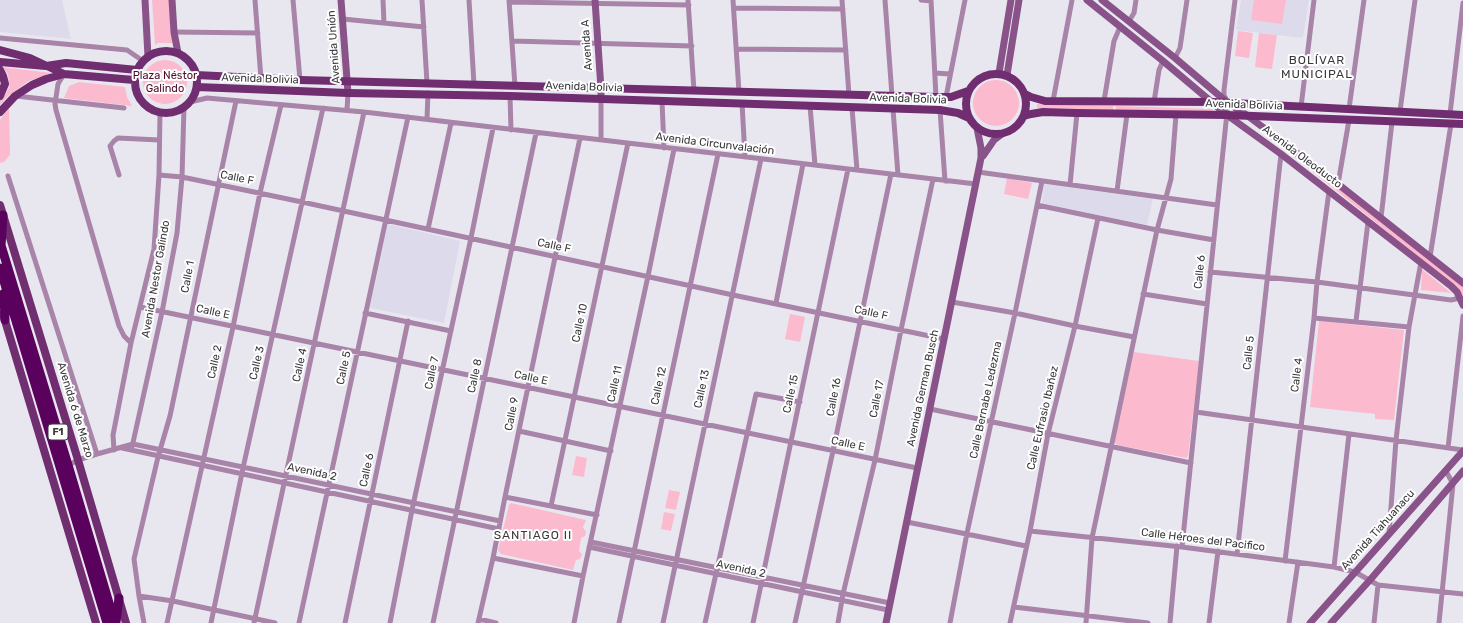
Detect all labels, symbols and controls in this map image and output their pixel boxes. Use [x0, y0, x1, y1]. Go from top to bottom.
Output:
street label: Avenida Unión [325, 10, 343, 84]
street label: Avenida A [579, 19, 595, 71]
district label: BOLÍVAR MUNICIPAL [1281, 54, 1353, 82]
park label: Plaza Néstor Galindo [133, 69, 197, 95]
street label: Avenida Bolivia [221, 71, 299, 87]
street label: Avenida Bolivia [545, 79, 623, 95]
street label: Avenida Bolivia [869, 91, 947, 107]
street label: Avenida Bolivia [1205, 97, 1283, 113]
street label: Avenida Oleoducto [1260, 123, 1344, 191]
street label: Avenida Circunvalación [655, 130, 775, 158]
street label: Calle F [219, 168, 255, 188]
street label: Avenida Nestor Galindo [139, 219, 173, 339]
street label: Calle F [536, 236, 572, 256]
street label: Calle 6 [1192, 254, 1208, 290]
street label: Calle 1 [178, 260, 198, 294]
street label: Calle E [195, 302, 231, 322]
street label: Calle 10 [569, 302, 591, 344]
street label: Calle F [853, 303, 889, 323]
street label: Avenida German Busch [904, 328, 942, 448]
street label: Calle 5 [1241, 335, 1257, 371]
street label: Calle Bernabe Ledezma [967, 340, 1005, 460]
street label: Calle 2 [205, 344, 225, 380]
street label: Calle 3 [247, 345, 267, 381]
street label: Calle 4 [290, 347, 310, 383]
street label: Calle 5 [334, 350, 354, 386]
street label: Calle 7 [422, 355, 442, 391]
street label: Calle 4 [1288, 357, 1306, 393]
street label: Calle 8 [465, 358, 485, 394]
street label: Avenida 6 de Marzo [54, 361, 96, 459]
street label: Calle 11 [605, 365, 625, 403]
street label: Calle Eufrasio Ibañez [1025, 365, 1061, 471]
street label: Calle 12 [649, 366, 669, 406]
street label: Calle E [513, 368, 549, 388]
street label: Calle 13 [691, 369, 713, 409]
street label: Calle 15 [781, 374, 801, 414]
street label: Calle 16 [824, 377, 844, 417]
street label: Calle 17 [867, 379, 887, 419]
street label: Calle 9 [502, 396, 522, 432]
road number: F1 [48, 424, 68, 440]
street label: Calle E [830, 434, 866, 454]
street label: Calle 6 [357, 452, 377, 488]
street label: Avenida 2 [286, 460, 338, 484]
street label: Avenida Tiahuanacu [1338, 487, 1418, 573]
street label: Calle Héroes del Pacifico [1140, 526, 1266, 554]
district label: SANTIAGO II [494, 529, 572, 543]
street label: Avenida 2 [715, 557, 767, 581]

